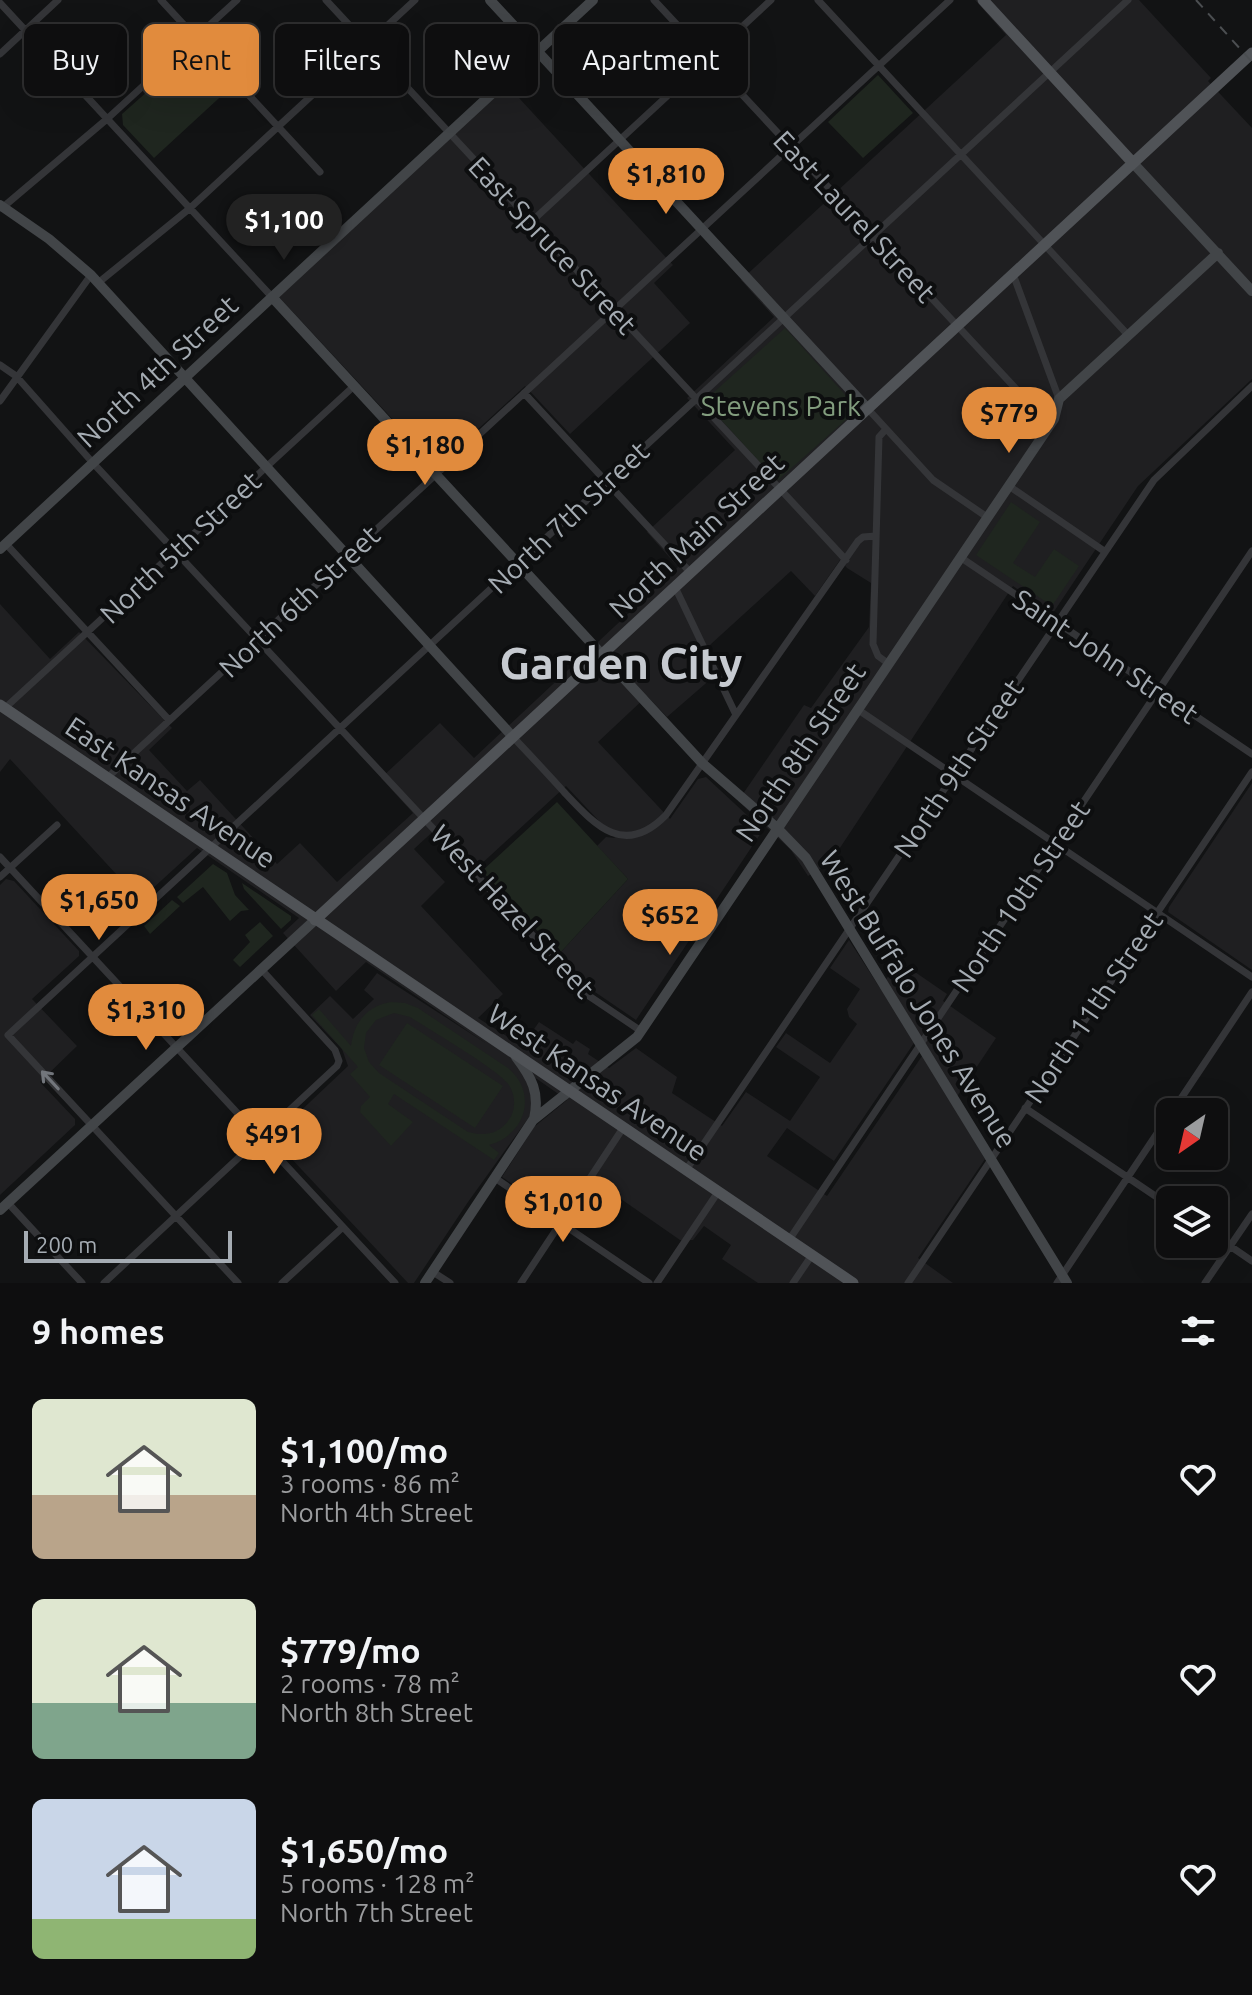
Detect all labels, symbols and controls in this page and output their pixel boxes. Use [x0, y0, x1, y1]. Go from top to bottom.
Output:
chip: Buy [24, 24, 127, 96]
chip: Rent [143, 24, 259, 96]
chip: Filters [275, 24, 409, 96]
chip: New [425, 24, 538, 96]
chip: Apartment [554, 24, 748, 96]
street label: East Laurel Street [768, 124, 942, 308]
pin: $1,810 [601, 148, 731, 216]
street label: East Spruce Street [463, 150, 643, 340]
text: $1,810 [626, 159, 706, 188]
pin: $1,100 [219, 194, 349, 262]
text: $1,100 [244, 205, 324, 234]
street label: North 4th Street [70, 289, 244, 453]
pin: $779 [962, 387, 1056, 455]
park label: Stevens Park [701, 390, 861, 421]
text: $779 [980, 398, 1038, 427]
pin: $1,180 [360, 419, 490, 487]
text: $1,180 [385, 430, 465, 459]
street label: North 7th Street [481, 435, 655, 599]
street label: North Main Street [603, 446, 789, 624]
street label: North 5th Street [93, 465, 267, 629]
street label: North 6th Street [212, 519, 386, 683]
street label: Saint John Street [1008, 583, 1204, 729]
district label: Garden City [500, 638, 742, 687]
street label: North 8th Street [729, 657, 871, 847]
street label: North 9th Street [887, 673, 1029, 863]
street label: East Kansas Avenue [60, 710, 282, 874]
street label: North 10th Street [945, 795, 1095, 997]
street label: West Hazel Street [425, 818, 601, 1004]
street label: West Buffalo Jones Avenue [815, 845, 1023, 1153]
pin: $1,650 [34, 874, 164, 942]
text: $1,650 [59, 885, 139, 914]
pin: $652 [623, 889, 717, 957]
text: $652 [641, 900, 699, 929]
street label: North 11th Street [1018, 906, 1168, 1108]
pin: $1,310 [81, 984, 211, 1052]
text: $1,310 [106, 995, 186, 1024]
street label: West Kansas Avenue [483, 997, 713, 1167]
one-way arrow [41, 1071, 59, 1091]
north arrow [1156, 1098, 1228, 1170]
map controls [1156, 1098, 1228, 1258]
pin: $491 [227, 1108, 321, 1176]
text: $491 [245, 1119, 303, 1148]
pin: $1,010 [498, 1176, 628, 1244]
button: layers [1156, 1186, 1228, 1258]
text: $1,010 [523, 1187, 603, 1216]
scale bar [24, 1227, 232, 1263]
text: 200 m [36, 1232, 97, 1257]
icon: filters [1176, 1309, 1220, 1353]
text: 9 homes [32, 1312, 165, 1350]
icon: home [96, 1431, 192, 1527]
text: $1,100/mo [280, 1431, 448, 1469]
icon: heart [1176, 1457, 1220, 1501]
text: 3 rooms · 86 m² [280, 1469, 460, 1498]
text: North 4th Street [280, 1498, 473, 1527]
icon: home [96, 1631, 192, 1727]
text: $779/mo [280, 1631, 421, 1669]
icon: heart [1176, 1657, 1220, 1701]
text: 2 rooms · 78 m² [280, 1669, 460, 1698]
text: North 8th Street [280, 1698, 473, 1727]
icon: home [96, 1831, 192, 1927]
text: $1,650/mo [280, 1831, 448, 1869]
icon: heart [1176, 1857, 1220, 1901]
text: 5 rooms · 128 m² [280, 1869, 475, 1898]
text: North 7th Street [280, 1898, 473, 1927]

